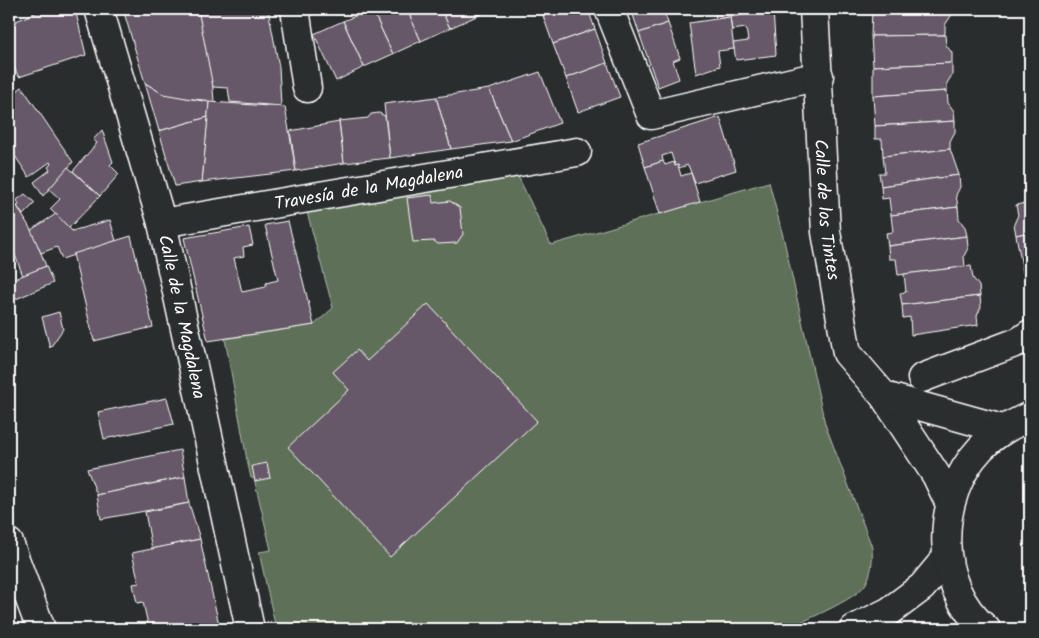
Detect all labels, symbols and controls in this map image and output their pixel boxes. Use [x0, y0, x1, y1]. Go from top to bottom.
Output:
street label: Calle de los Tintes [805, 138, 847, 283]
street label: Travesía de la Magdalena [273, 159, 466, 219]
street label: Calle de la Magdalena [149, 232, 213, 402]

